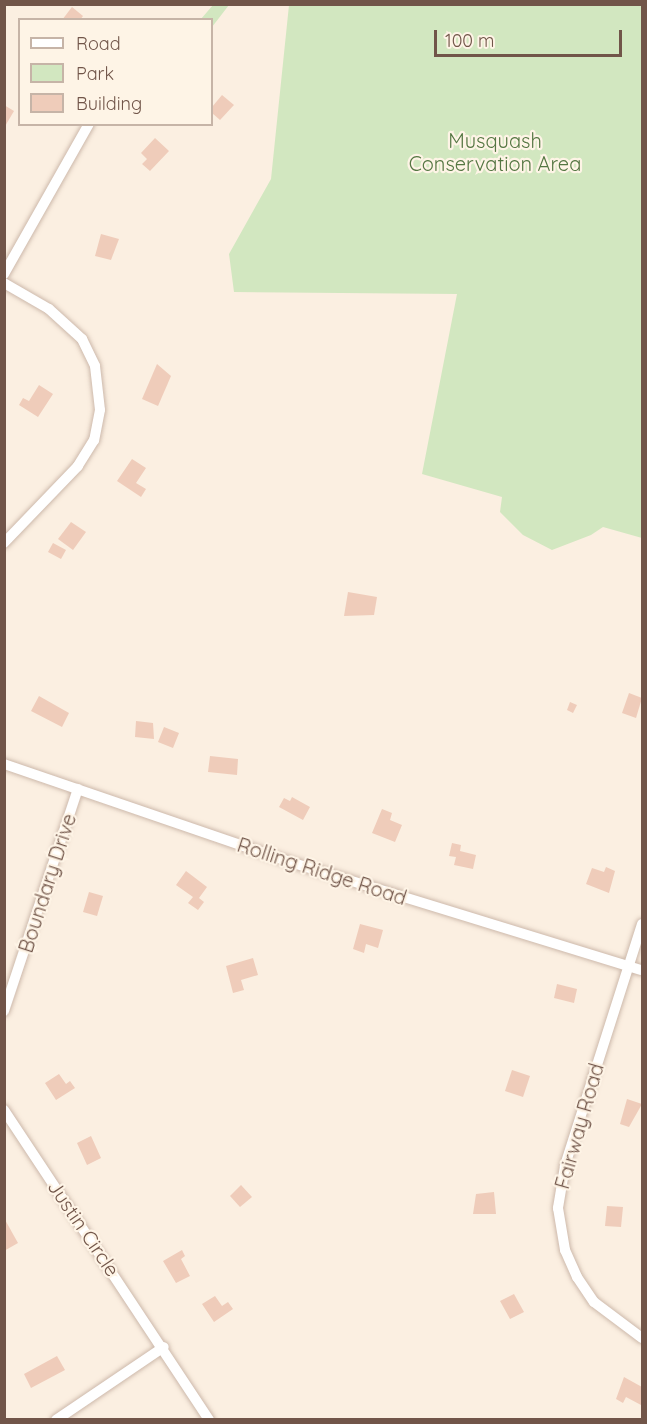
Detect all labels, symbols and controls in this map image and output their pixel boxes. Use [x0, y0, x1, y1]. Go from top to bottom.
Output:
legend [18, 18, 213, 126]
scale bar [437, 18, 624, 56]
text: 100 m [445, 29, 494, 52]
text: Road [76, 32, 121, 55]
text: Park [76, 62, 114, 85]
text: Building [76, 92, 142, 115]
park label: Musquash Conservation Area [409, 128, 581, 175]
street label: Boundary Drive [13, 810, 81, 956]
street label: Rolling Ridge Road [234, 832, 410, 910]
street label: Fairway Road [550, 1060, 608, 1192]
street label: Justin Circle [43, 1175, 125, 1281]

